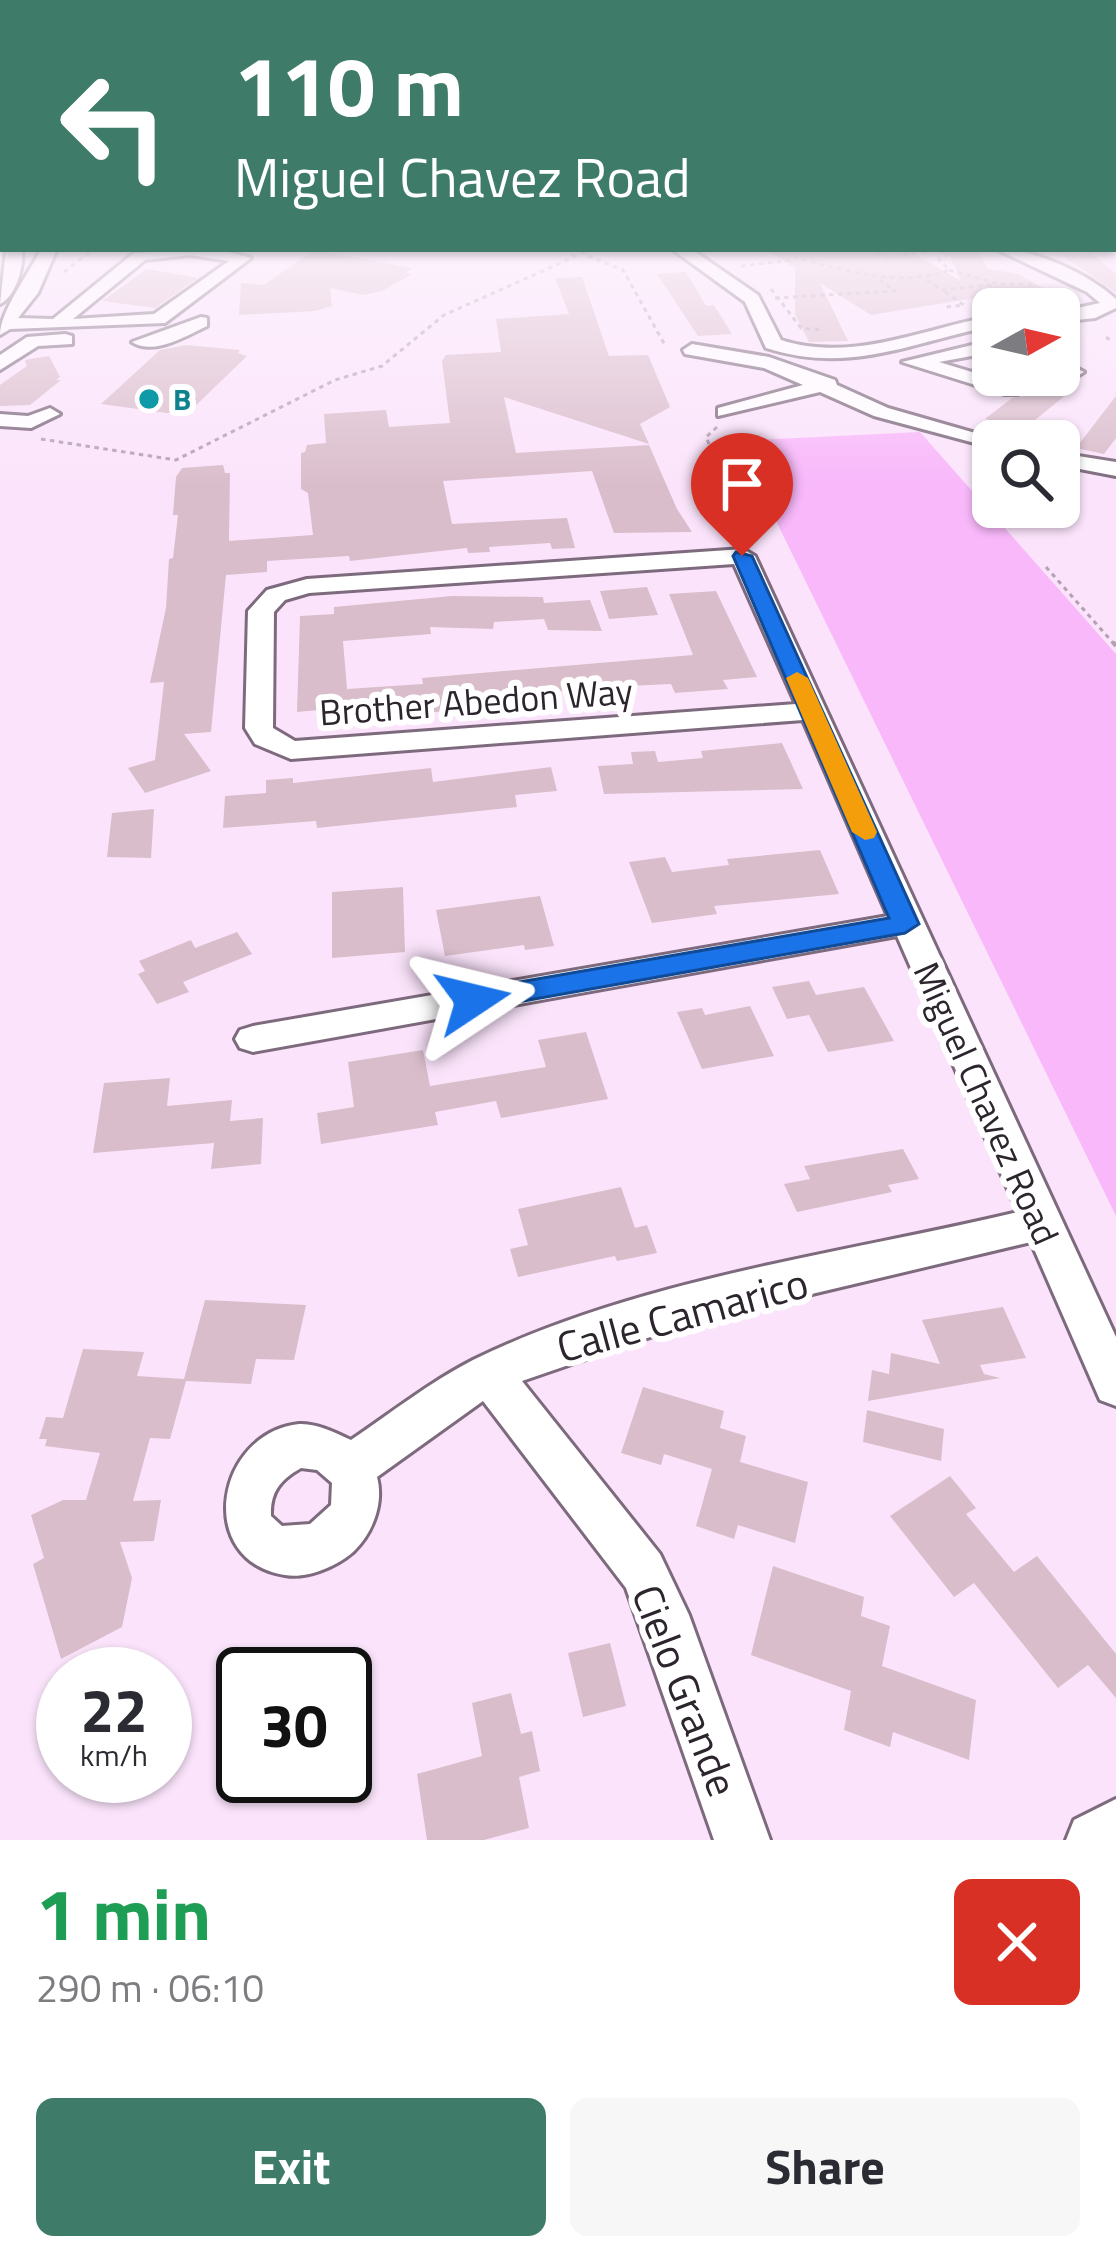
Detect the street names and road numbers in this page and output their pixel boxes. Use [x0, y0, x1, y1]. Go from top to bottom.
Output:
street label: Brother Abedon Way [317, 663, 635, 739]
street label: Miguel Chavez Road [900, 953, 1074, 1253]
street label: Calle Camarico [549, 1250, 815, 1378]
street label: Cielo Grande [616, 1575, 756, 1805]

